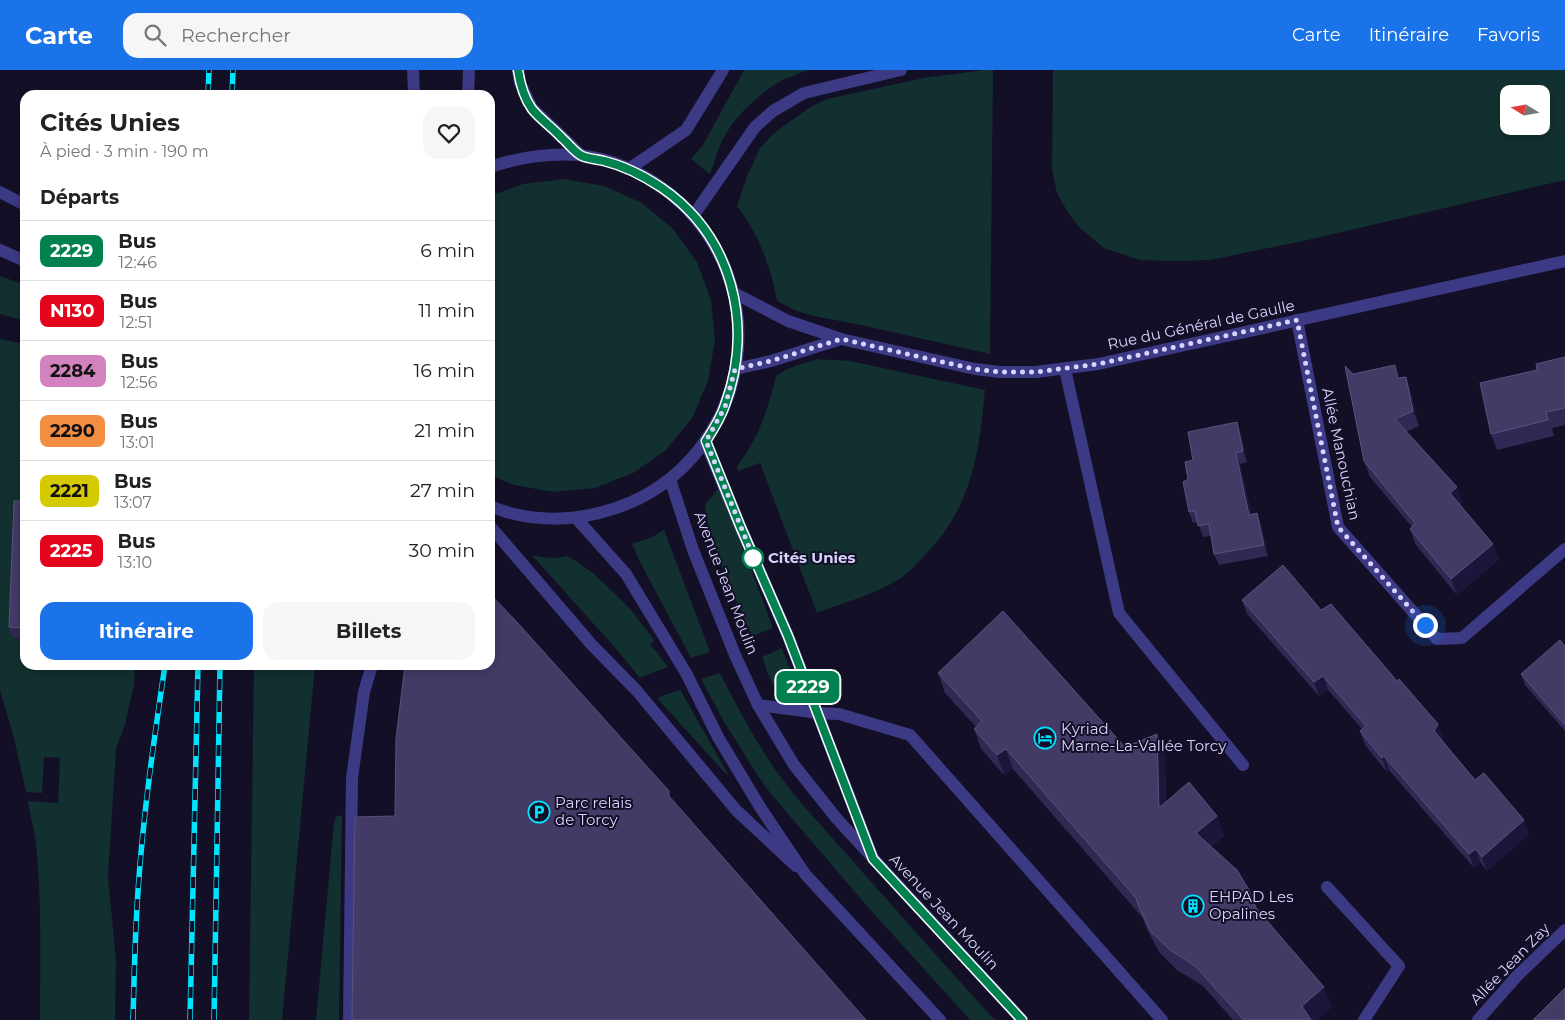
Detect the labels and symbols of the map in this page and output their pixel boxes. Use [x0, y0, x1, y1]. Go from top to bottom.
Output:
north arrow [1500, 85, 1550, 135]
street label: Rue du Général de Gaulle [1106, 295, 1296, 354]
street label: Allée Manouchian [1318, 386, 1365, 522]
street label: Avenue Jean Moulin [690, 509, 763, 657]
marker: Cités Unies [742, 547, 764, 569]
place label: Cités Unies [768, 548, 855, 567]
your location [1413, 613, 1438, 638]
line badge: 2229 [773, 671, 843, 703]
place label: Kyriad Marne-La-Vallée Torcy [1061, 719, 1227, 755]
hotel icon: Kyriad Marne-La-Vallée Torcy [1033, 726, 1057, 750]
place label: Parc relais de Torcy [555, 793, 632, 829]
parking icon: Parc relais de Torcy [527, 800, 551, 824]
street label: Avenue Jean Moulin [886, 850, 1003, 974]
place label: EHPAD Les Opalines [1209, 887, 1294, 923]
building icon: EHPAD Les Opalines [1181, 894, 1205, 918]
street label: Allée Jean Zay [1466, 918, 1554, 1009]

